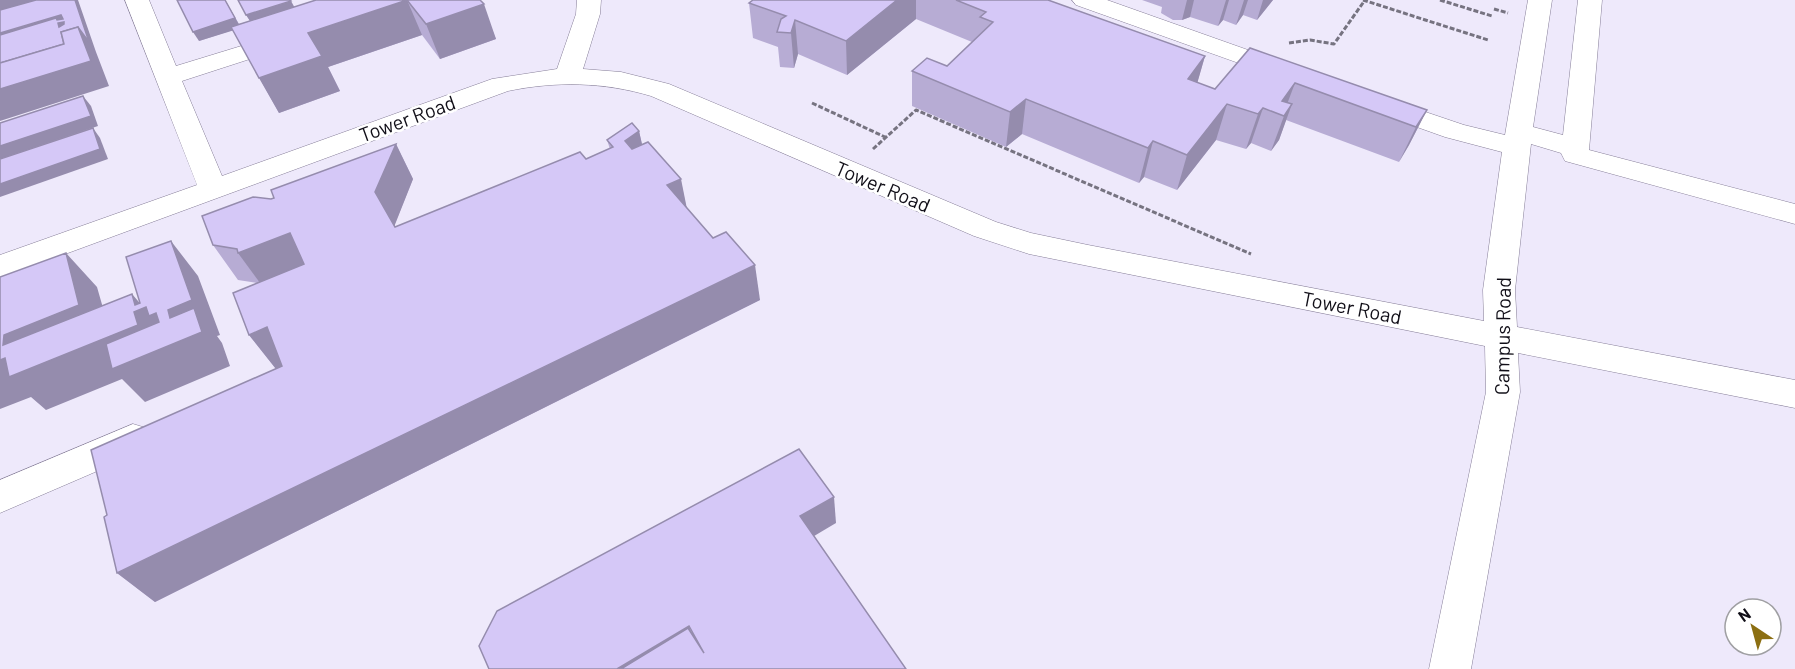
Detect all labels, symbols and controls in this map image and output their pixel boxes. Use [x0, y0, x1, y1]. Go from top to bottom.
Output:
street label: Tower Road [356, 89, 458, 147]
street label: Tower Road [832, 155, 934, 217]
street label: Campus Road [1489, 277, 1515, 395]
street label: Tower Road [1300, 286, 1404, 328]
north arrow [1723, 597, 1783, 657]
text: N [1734, 604, 1754, 625]

